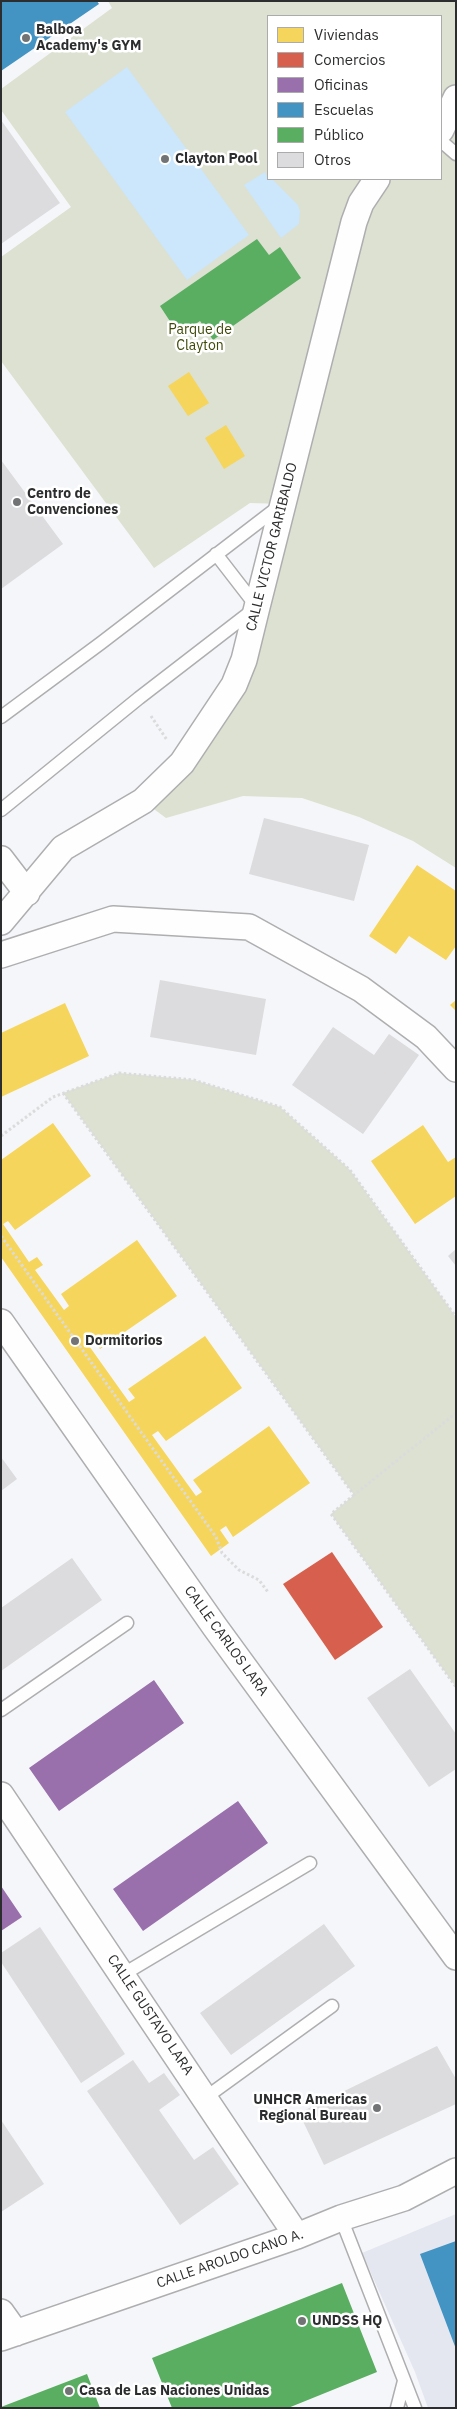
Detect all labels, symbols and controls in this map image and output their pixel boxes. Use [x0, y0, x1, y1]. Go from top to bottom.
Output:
legend [267, 15, 442, 180]
place label: Balboa Academy's GYM [36, 22, 141, 54]
text: Viviendas [314, 25, 379, 44]
marker: Balboa Academy's GYM [20, 32, 32, 44]
text: Comercios [314, 50, 385, 69]
text: Oficinas [314, 75, 368, 94]
text: Escuelas [314, 100, 374, 119]
text: Público [314, 125, 364, 144]
text: Otros [314, 150, 351, 169]
place label: Clayton Pool [175, 151, 257, 167]
marker: Clayton Pool [159, 153, 171, 165]
park label: Parque de Clayton [168, 322, 232, 354]
street label: CALLE VICTOR GARIBALDO [243, 461, 301, 633]
place label: Centro de Convenciones [27, 486, 118, 518]
marker: Centro de Convenciones [11, 496, 23, 508]
place label: Dormitorios [85, 1333, 163, 1349]
marker: Dormitorios [69, 1335, 81, 1347]
street label: CALLE CARLOS LARA [180, 1583, 272, 1699]
street label: CALLE GUSTAVO LARA [103, 1952, 197, 2078]
place label: UNHCR Americas Regional Bureau [253, 2092, 367, 2124]
marker: UNHCR Americas Regional Bureau [371, 2102, 383, 2114]
street label: CALLE AROLDO CANO A. [154, 2226, 306, 2292]
place label: UNDSS HQ [312, 2313, 382, 2329]
marker: UNDSS HQ [296, 2315, 308, 2327]
place label: Casa de Las Naciones Unidas [79, 2383, 269, 2399]
marker: Casa de Las Naciones Unidas [63, 2385, 75, 2397]

